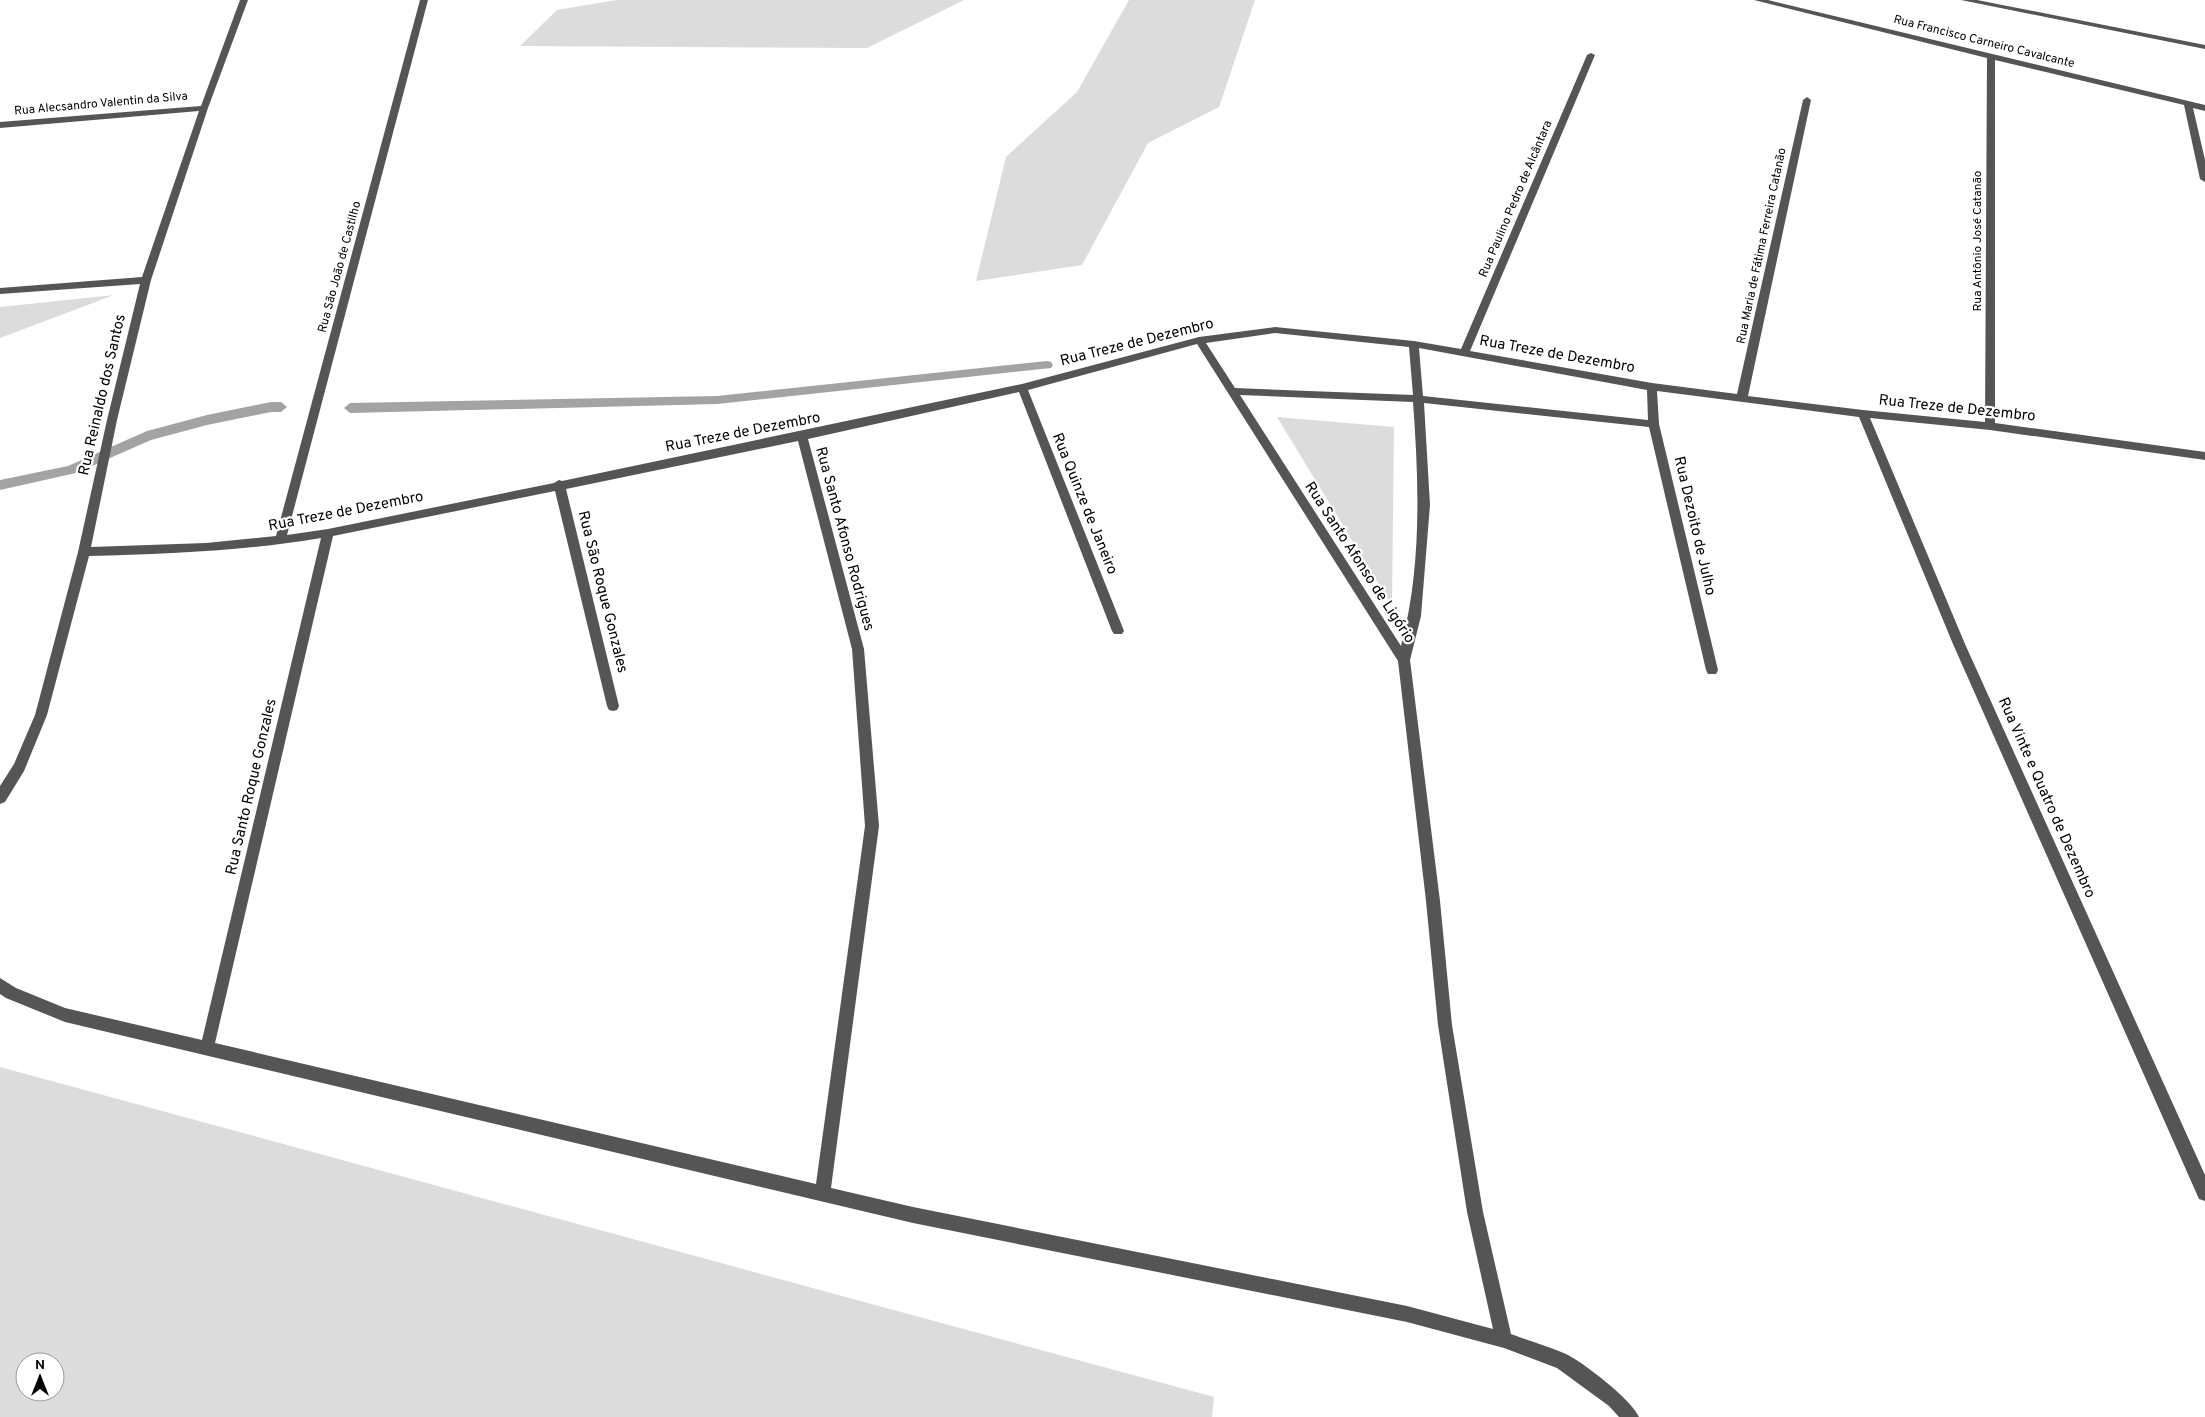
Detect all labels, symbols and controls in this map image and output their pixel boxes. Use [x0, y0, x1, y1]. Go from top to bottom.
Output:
street label: Rua Francisco Carneiro Cavalcante [1892, 12, 2076, 72]
street label: Rua Alecsandro Valentin da Silva [14, 88, 188, 120]
street label: Rua Paulino Pedro de Alcântara [1476, 118, 1556, 280]
street label: Rua Maria de Fátima Ferreira Catanão [1733, 146, 1791, 346]
street label: Rua Antônio José Catanão [1970, 170, 1986, 312]
street label: Rua São João de Castilho [315, 199, 365, 335]
street label: Rua Reinaldo dos Santos [75, 312, 131, 478]
street label: Rua Treze de Dezembro [1058, 315, 1216, 371]
street label: Rua Treze de Dezembro [1478, 332, 1636, 378]
street label: Rua Treze de Dezembro [1878, 391, 2036, 427]
street label: Rua Treze de Dezembro [664, 409, 822, 457]
street label: Rua Quinze de Janeiro [1047, 430, 1121, 578]
street label: Rua Santo Afonso Rodrigues [810, 445, 878, 633]
street label: Rua Dezoito de Julho [1669, 454, 1719, 598]
street label: Rua Santo Afonso de Ligório [1300, 479, 1418, 647]
street label: Rua Treze de Dezembro [267, 488, 425, 536]
street label: Rua São Roque Gonzales [573, 509, 631, 675]
street label: Rua Vinte e Quatro de Dezembro [1993, 695, 2099, 901]
street label: Rua Santo Roque Gonzales [222, 697, 282, 877]
north arrow [15, 1352, 65, 1402]
text: N [35, 1357, 45, 1374]

